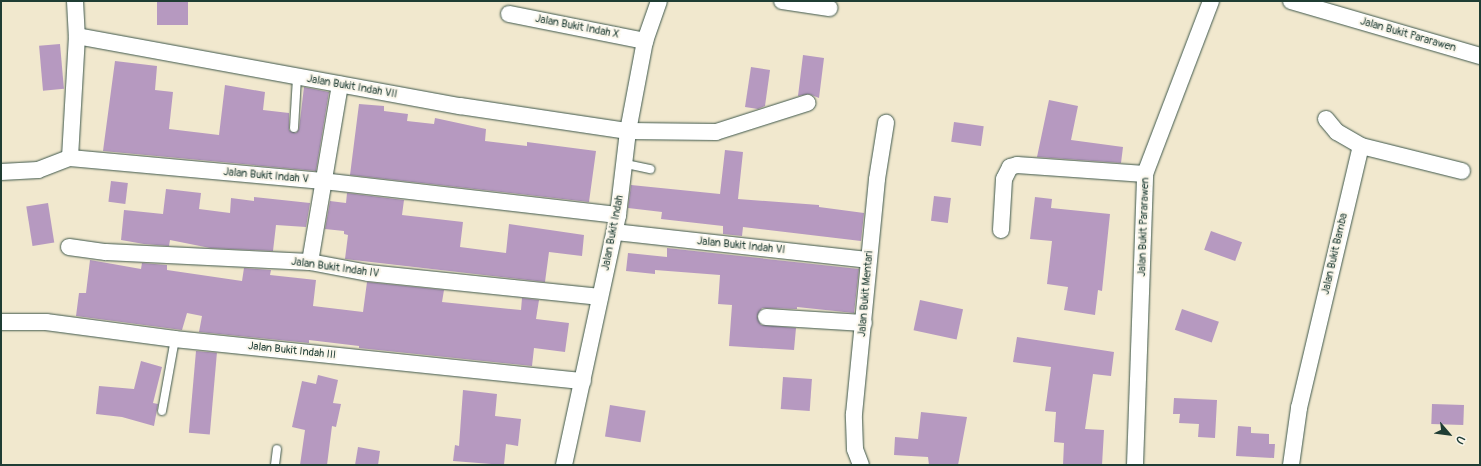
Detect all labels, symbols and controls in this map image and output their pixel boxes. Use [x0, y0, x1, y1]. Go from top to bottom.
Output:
street label: Jalan Bukit Indah X [534, 12, 620, 42]
street label: Jalan Bukit Pararawen [1358, 15, 1458, 55]
street label: Jalan Bukit Indah VII [306, 73, 398, 101]
street label: Jalan Bukit Indah V [223, 166, 309, 186]
street label: Jalan Bukit Pararawen [1136, 177, 1152, 277]
street label: Jalan Bukit Indah [599, 194, 627, 272]
street label: Jalan Bukit Bamba [1319, 212, 1351, 296]
street label: Jalan Bukit Indah VI [696, 235, 786, 257]
street label: Jalan Bukit Mentari [856, 250, 876, 338]
street label: Jalan Bukit Indah IV [290, 255, 380, 281]
street label: Jalan Bukit Indah III [247, 340, 337, 362]
north arrow [1429, 414, 1469, 454]
text: U [1453, 434, 1467, 446]

